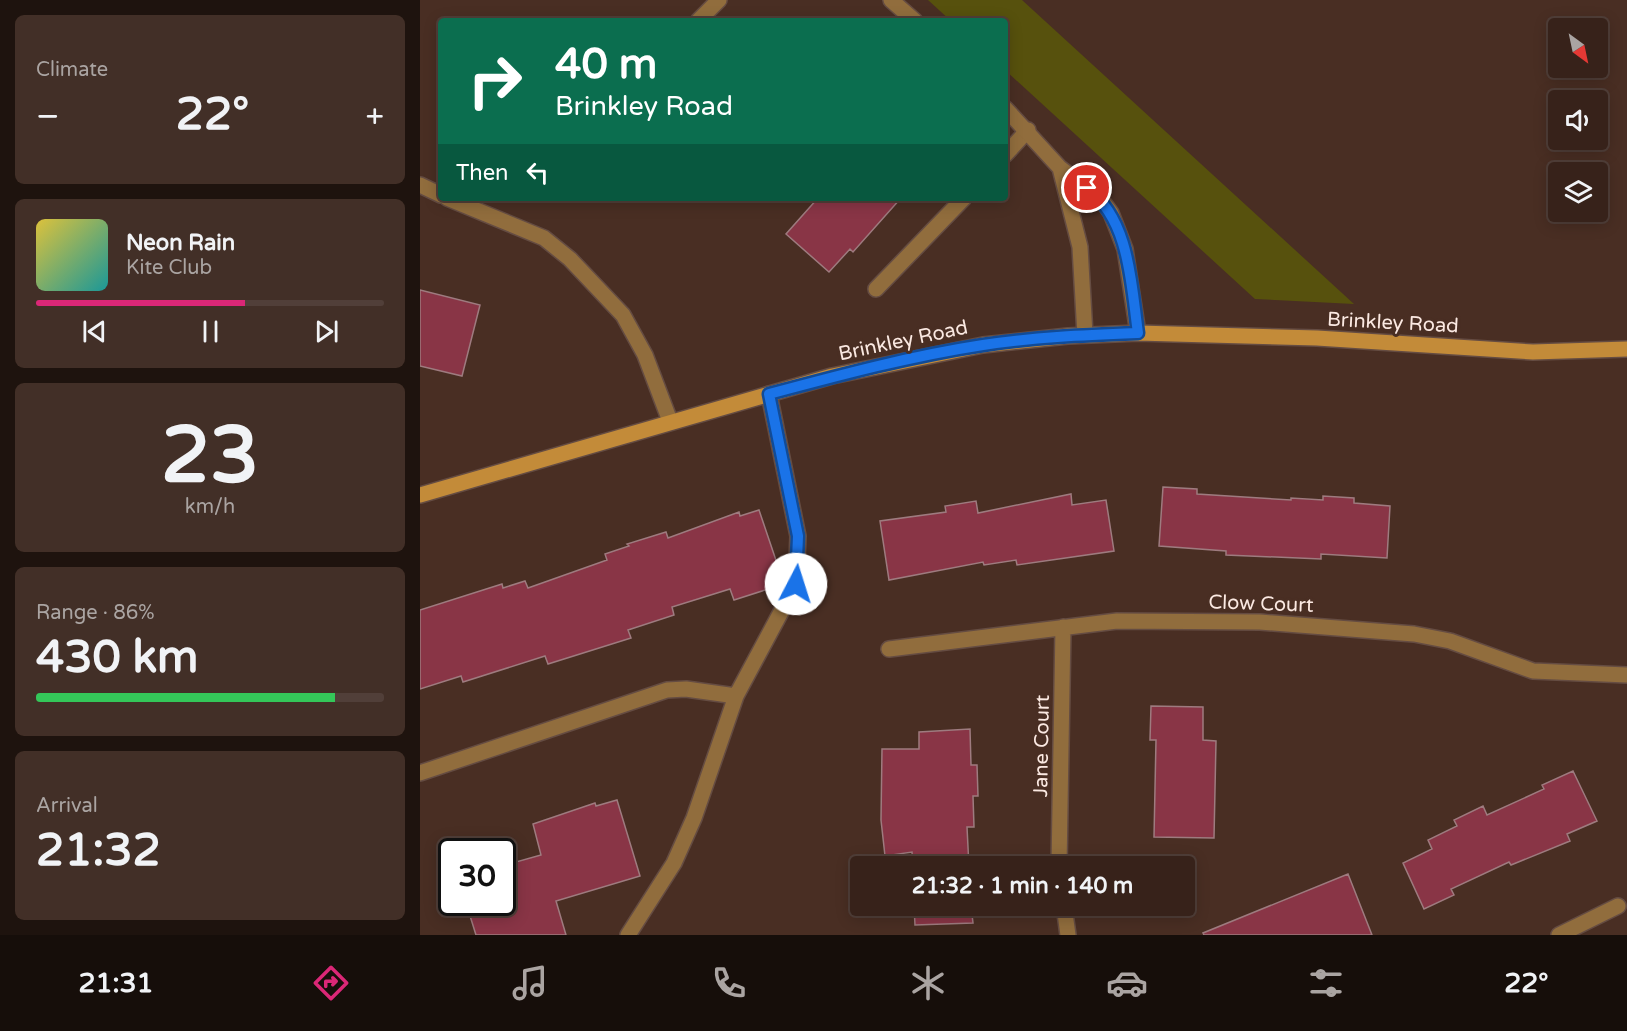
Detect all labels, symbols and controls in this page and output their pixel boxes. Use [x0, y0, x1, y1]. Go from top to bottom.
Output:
north arrow [1548, 18, 1608, 78]
map controls [1548, 18, 1608, 222]
text: 40 m [555, 39, 657, 90]
icon: right [456, 42, 534, 120]
text: Climate [36, 58, 108, 82]
text: 22° [176, 88, 249, 142]
text: Brinkley Road [555, 90, 733, 123]
button: sound [1548, 90, 1608, 150]
text: − [36, 97, 60, 136]
text: + [365, 97, 384, 136]
icon: left [521, 156, 554, 189]
text: Then [456, 160, 509, 186]
pin [1061, 162, 1112, 213]
button: layers [1548, 162, 1608, 222]
icon: arrive [1070, 171, 1103, 204]
text: Neon Rain [126, 230, 235, 256]
text: Kite Club [126, 256, 212, 280]
street label: Brinkley Road [1326, 308, 1459, 338]
icon: previous [78, 315, 111, 348]
icon: pause [194, 315, 227, 348]
icon: next [310, 315, 343, 348]
street label: Brinkley Road [836, 316, 970, 366]
text: 23 [161, 409, 259, 503]
text: km/h [185, 495, 235, 519]
position arrow [764, 552, 828, 616]
street label: Clow Court [1208, 590, 1314, 618]
text: Range · 86% [36, 601, 155, 625]
text: 430 km [36, 631, 198, 685]
street label: Jane Court [1029, 694, 1055, 797]
text: Arrival [36, 794, 98, 818]
text: 21:32 [36, 824, 161, 878]
speed limit sign: 30 [438, 838, 516, 916]
text: 21:32 · 1 min · 140 m [912, 873, 1133, 899]
icon: directions [310, 962, 352, 1004]
icon: music [509, 962, 551, 1004]
icon: phone [708, 962, 750, 1004]
icon: climate [907, 962, 949, 1004]
icon: car [1106, 962, 1148, 1004]
icon: filters [1305, 962, 1347, 1004]
text: 21:31 [79, 967, 153, 1000]
text: 22° [1504, 967, 1548, 1000]

